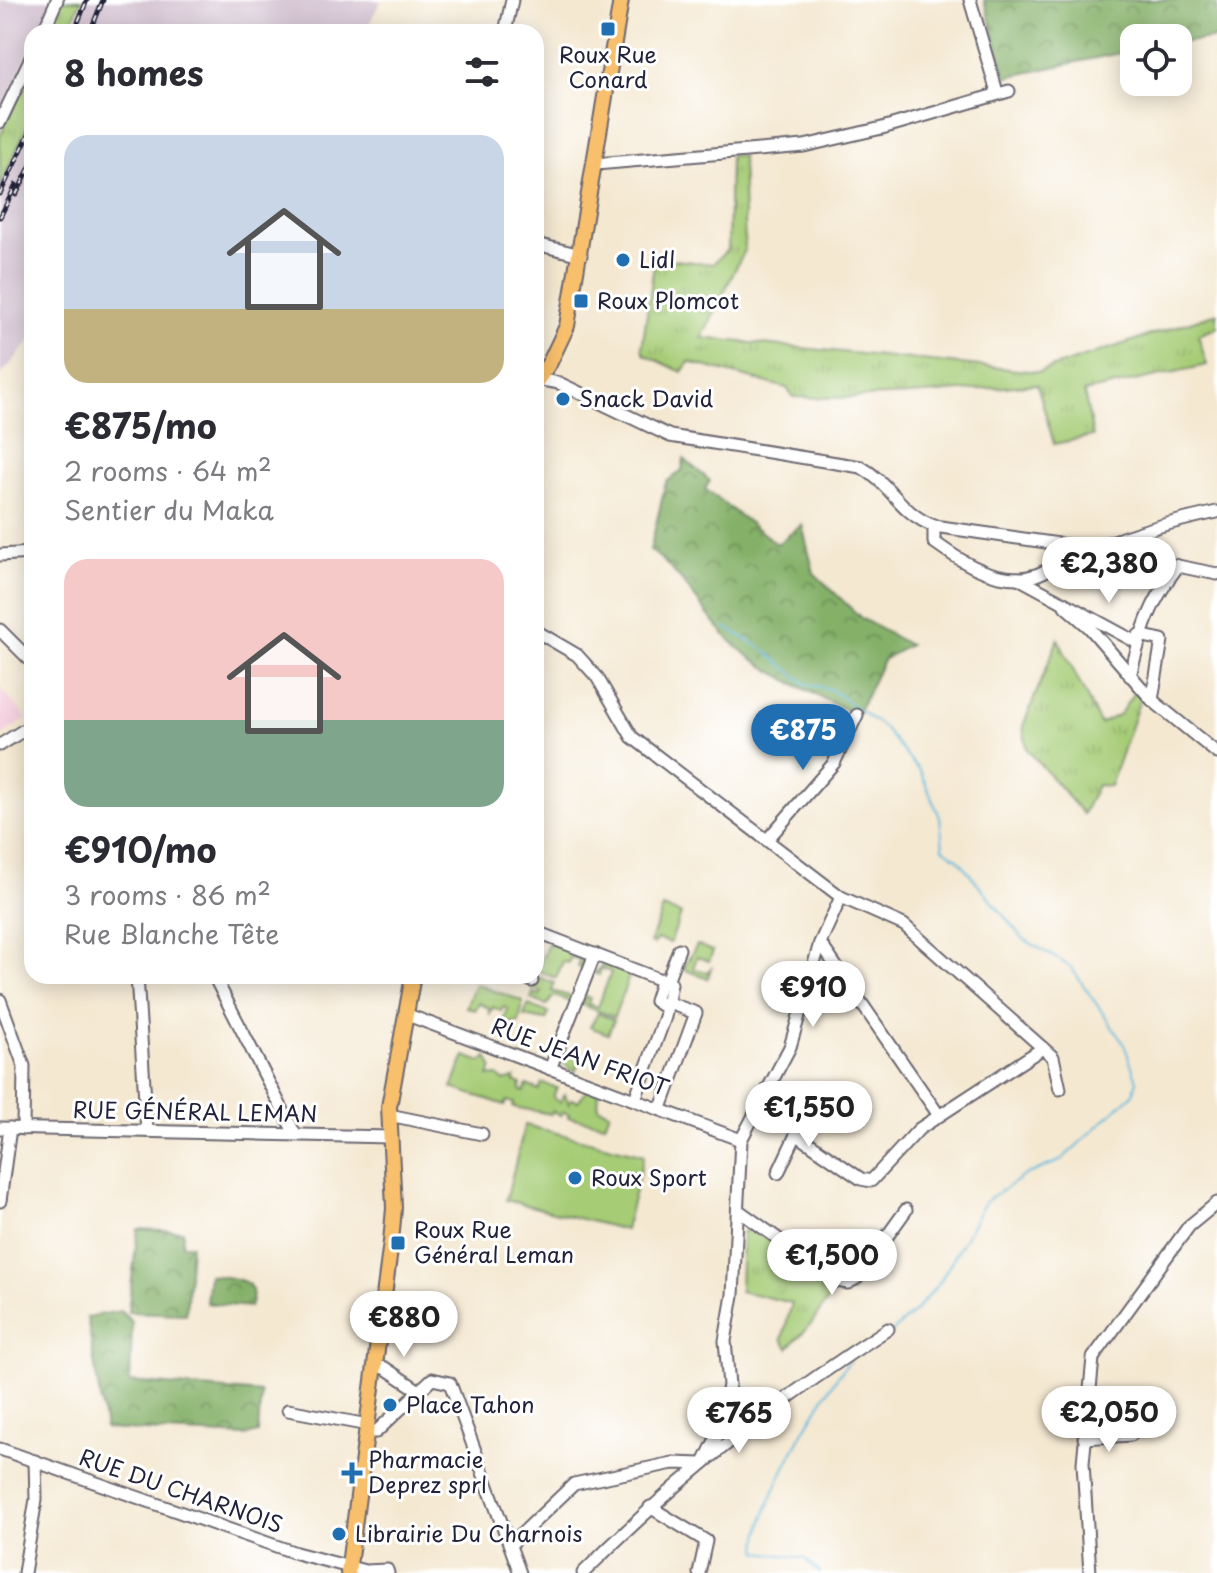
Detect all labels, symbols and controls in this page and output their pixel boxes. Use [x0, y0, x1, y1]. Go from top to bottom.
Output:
marker: Roux Rue Conard [599, 20, 617, 38]
map controls [1120, 24, 1192, 96]
button: locate [1120, 24, 1192, 96]
place label: Roux Rue Conard [559, 37, 657, 95]
text: 8 homes [64, 46, 204, 98]
icon: filters [460, 50, 504, 94]
icon: home [212, 187, 356, 331]
place label: Lidl [639, 242, 675, 275]
marker: Lidl [614, 251, 632, 269]
place label: Roux Plomcot [597, 283, 739, 316]
marker: Roux Plomcot [572, 292, 590, 310]
place label: Snack David [579, 381, 713, 414]
marker: Snack David [554, 390, 572, 408]
text: €875/mo [64, 399, 217, 451]
text: 2 rooms · 64 m² [64, 451, 272, 490]
text: Sentier du Maka [64, 490, 274, 529]
pin: €2,380 [1044, 537, 1174, 605]
text: €2,380 [1060, 543, 1158, 582]
icon: home [212, 611, 356, 755]
pin: €875 [756, 704, 850, 772]
text: €875 [769, 710, 837, 749]
text: €910/mo [64, 823, 216, 875]
text: 3 rooms · 86 m² [64, 875, 271, 914]
text: Rue Blanche Tête [64, 914, 279, 953]
pin: €910 [766, 961, 860, 1029]
text: €910 [779, 967, 847, 1006]
street label: RUE JEAN FRIOT [487, 1008, 674, 1103]
pin: €1,550 [744, 1081, 874, 1149]
text: €1,550 [763, 1087, 855, 1126]
street label: RUE GÉNÉRAL LEMAN [72, 1092, 318, 1129]
place label: Roux Sport [591, 1160, 707, 1193]
marker: Roux Sport [566, 1169, 584, 1187]
place label: Roux Rue Général Leman [414, 1212, 574, 1270]
pin: €1,500 [767, 1229, 897, 1297]
marker: Roux Rue Général Leman [389, 1234, 407, 1252]
text: €1,500 [785, 1235, 879, 1274]
pin: €880 [357, 1291, 451, 1359]
text: €880 [368, 1297, 440, 1336]
pin: €2,050 [1044, 1386, 1174, 1454]
place label: Place Tahon [406, 1387, 534, 1420]
pin: €765 [692, 1387, 786, 1455]
text: €2,050 [1059, 1392, 1159, 1431]
text: €765 [705, 1393, 773, 1432]
marker: Place Tahon [381, 1396, 399, 1414]
street label: RUE DU CHARNOIS [75, 1439, 288, 1540]
place label: Pharmacie Deprez sprl [368, 1442, 487, 1500]
marker: Pharmacie Deprez sprl [343, 1464, 361, 1482]
place label: Librairie Du Charnois [355, 1516, 583, 1549]
marker: Librairie Du Charnois [330, 1525, 348, 1543]

